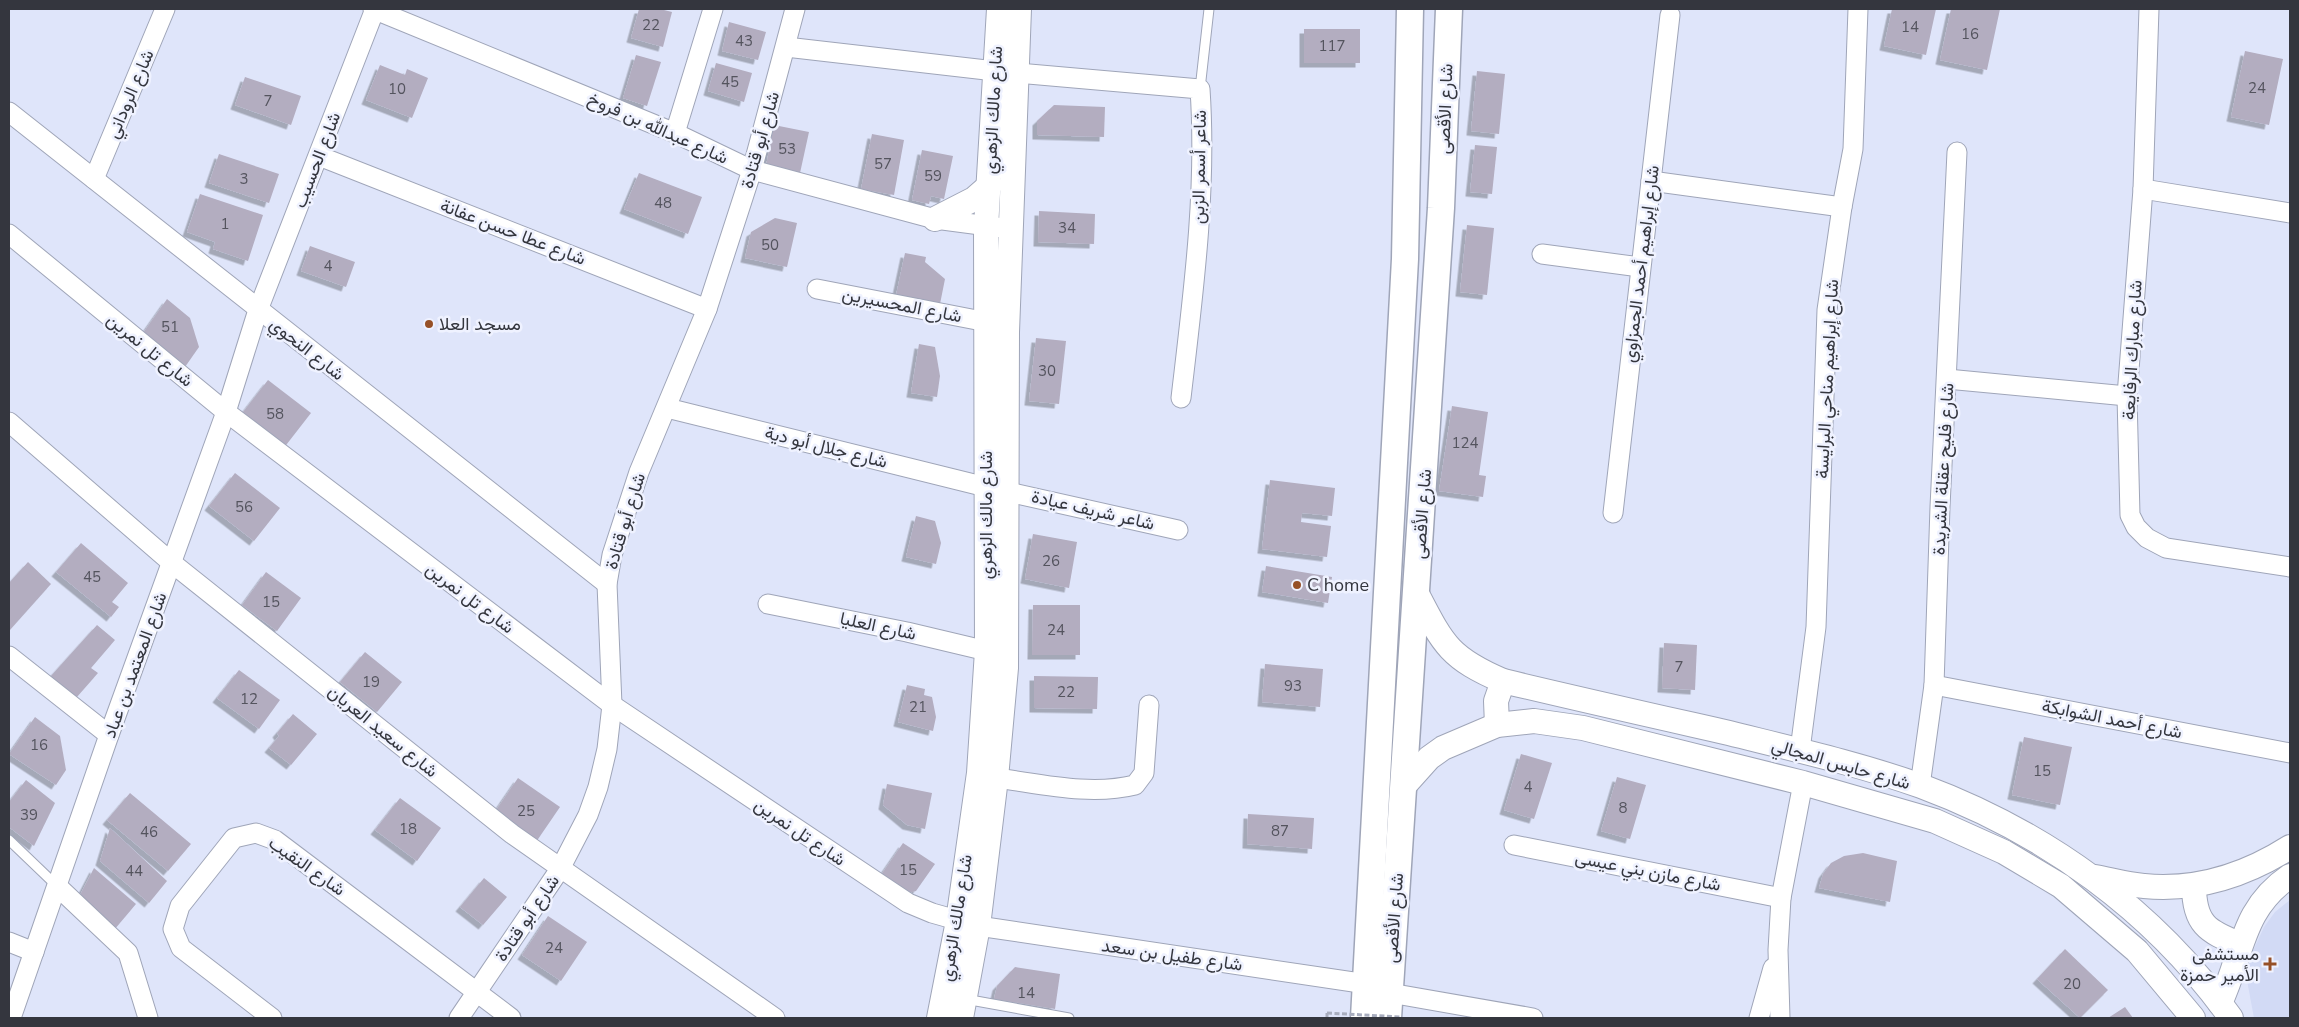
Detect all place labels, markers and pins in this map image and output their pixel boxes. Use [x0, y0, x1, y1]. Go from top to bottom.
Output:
place label: مسجد العلا [439, 312, 521, 336]
marker: مسجد العلا [423, 318, 435, 330]
place label: C home [1307, 573, 1369, 597]
marker: C home [1291, 579, 1303, 591]
place label: مستشفى الأمير حمزة [2180, 942, 2259, 987]
marker: مستشفى الأمير حمزة [2263, 957, 2277, 971]

